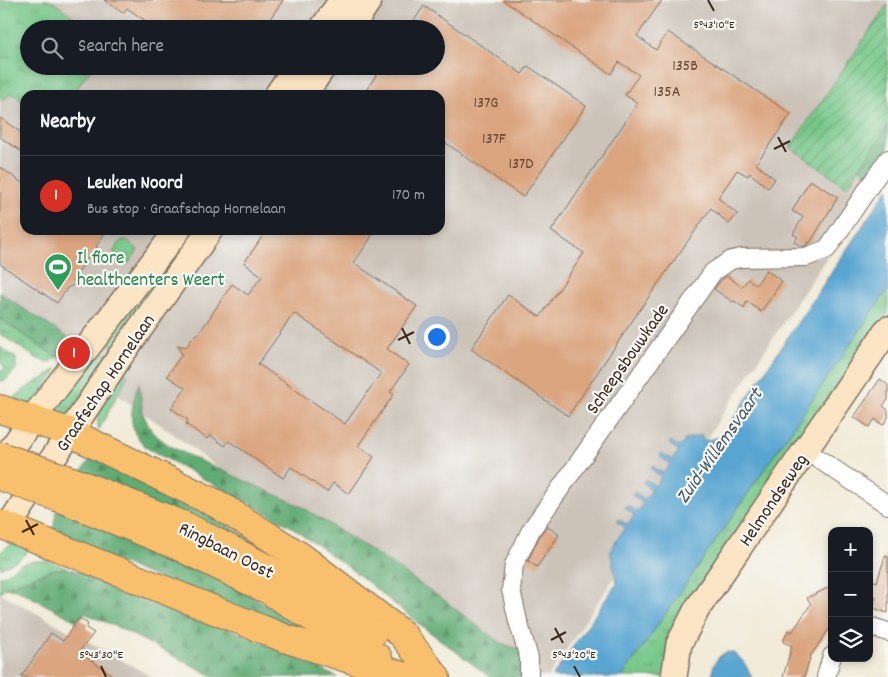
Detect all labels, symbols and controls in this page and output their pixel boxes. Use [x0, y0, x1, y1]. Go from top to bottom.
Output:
text: 5°43'10"E [694, 17, 735, 34]
search box [20, 20, 445, 75]
icon: search [38, 34, 66, 62]
text: Search here [78, 34, 164, 61]
house number: 135B [672, 55, 698, 78]
house number: 135A [654, 81, 681, 104]
house number: 137G [474, 92, 498, 115]
text: Nearby [40, 108, 95, 138]
house number: 137F [482, 128, 506, 151]
house number: 137D [509, 153, 534, 176]
text: Leuken Noord [87, 171, 183, 198]
text: 1 [54, 184, 58, 207]
text: 170 m [392, 184, 425, 207]
text: Bus stop · Graafschap Hornelaan [87, 198, 286, 221]
place label: Il fiore healthcenters Weert [77, 246, 224, 295]
sports icon: Il fiore healthcenters Weert [43, 252, 73, 291]
street label: Scheepsbouwkade [581, 299, 677, 421]
street label: Graafschap Hornelaan [51, 310, 163, 458]
your location [424, 324, 450, 350]
pin: 1 [58, 334, 90, 372]
water label: Zuid-Willemsvaart [670, 382, 772, 510]
street label: Helmondseweg [734, 449, 816, 553]
street label: Ringbaan Oost [173, 517, 278, 588]
map controls [828, 527, 873, 662]
button: + [828, 527, 873, 572]
button: − [828, 572, 873, 617]
button: layers [828, 617, 873, 662]
text: 5°43'30"E [79, 647, 123, 664]
text: 5°43'20"E [552, 647, 596, 664]

